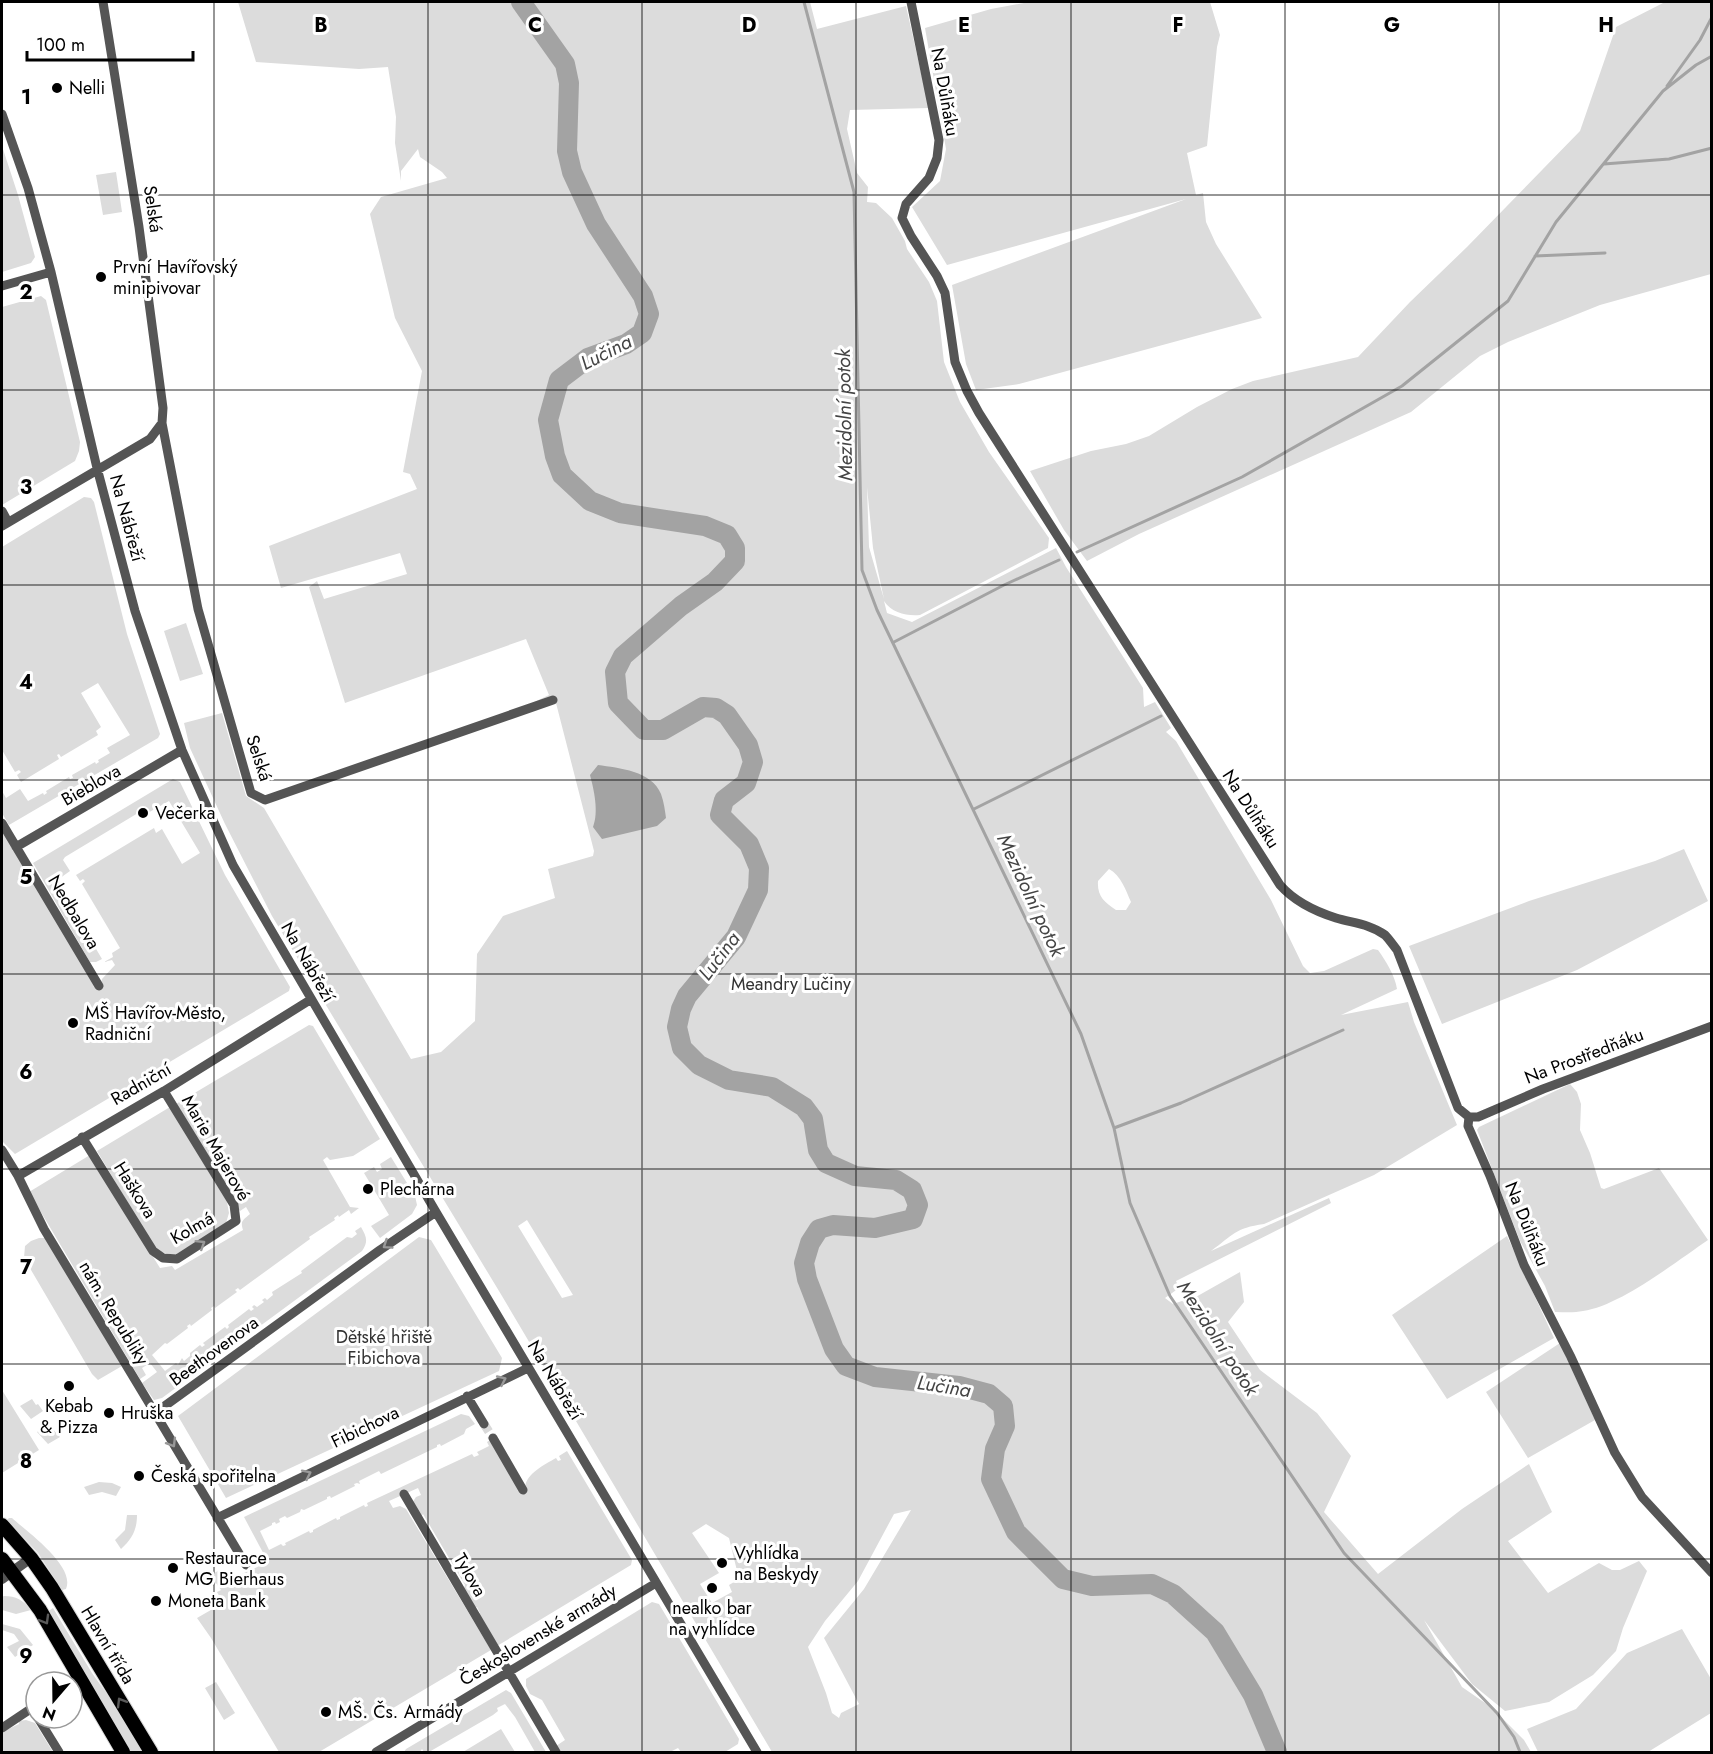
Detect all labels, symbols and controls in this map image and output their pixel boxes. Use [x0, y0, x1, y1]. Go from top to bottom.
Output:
text: B [314, 11, 328, 40]
text: C [528, 11, 542, 40]
text: D [742, 11, 756, 40]
text: E [958, 11, 970, 40]
text: F [1172, 11, 1184, 40]
text: G [1384, 11, 1400, 40]
text: H [1598, 11, 1614, 40]
scale bar [27, 24, 194, 62]
text: 100 m [36, 32, 85, 58]
street label: Na Důlňáku [924, 46, 966, 138]
place label: Nelli [69, 75, 105, 101]
marker: Nelli [50, 81, 64, 95]
text: 1 [21, 83, 31, 112]
street label: Selská [137, 184, 169, 234]
place label: První Havířovský minipivovar [113, 254, 238, 301]
marker: První Havířovský minipivovar [94, 270, 108, 284]
text: 2 [19, 278, 33, 307]
water label: Lučina [576, 327, 637, 378]
water label: Mezidolní potok [829, 347, 860, 481]
street label: Na Nábřeží [103, 472, 151, 566]
text: 3 [20, 473, 32, 502]
text: 4 [19, 668, 33, 697]
street label: Selská [239, 732, 279, 784]
street label: Bieblova [57, 758, 125, 812]
street label: Na Důlňáku [1216, 765, 1286, 853]
place label: Večerka [155, 800, 215, 826]
marker: Večerka [136, 806, 150, 820]
water label: Mezidolní potok [989, 829, 1072, 963]
text: 5 [20, 863, 33, 892]
street label: Nedbalova [42, 870, 106, 954]
street label: Na Nábřeží [274, 917, 342, 1008]
water label: Lučina [692, 926, 747, 987]
park label: Meandry Lučiny [731, 971, 851, 997]
place label: MŠ Havířov-Město, Radniční [85, 1000, 226, 1047]
marker: MŠ Havířov-Město, Radniční [66, 1016, 80, 1030]
street label: Na Prostředňáku [1521, 1021, 1647, 1091]
street label: Radniční [106, 1056, 177, 1112]
text: 6 [19, 1058, 33, 1087]
street label: Marie Majerové [175, 1090, 257, 1206]
street label: Haškova [107, 1157, 163, 1223]
place label: Plechárna [380, 1176, 454, 1202]
street label: Na Důlňáku [1498, 1178, 1556, 1270]
marker: Plechárna [361, 1182, 375, 1196]
street label: Kolmá [165, 1205, 219, 1251]
one-way arrow [383, 1238, 394, 1249]
one-way arrow [195, 1239, 205, 1251]
text: 7 [20, 1253, 33, 1282]
street label: nám. Republiky [73, 1256, 155, 1370]
water label: Mezidolní potok [1169, 1275, 1267, 1403]
street label: Beethovenova [164, 1310, 264, 1392]
park label: Dětské hřiště Fibichova [336, 1324, 432, 1371]
street label: Na Nábřeží [521, 1335, 590, 1426]
water label: Lučina [915, 1368, 973, 1405]
one-way arrow [495, 1375, 506, 1387]
marker: Kebab & Pizza [62, 1379, 76, 1393]
place label: Kebab & Pizza [40, 1393, 98, 1440]
street label: Fibichova [327, 1399, 403, 1455]
place label: Hruška [121, 1400, 173, 1426]
marker: Hruška [102, 1406, 116, 1420]
one-way arrow [165, 1437, 177, 1447]
text: 8 [20, 1447, 32, 1476]
place label: Česká spořitelna [151, 1463, 276, 1489]
marker: Česká spořitelna [132, 1469, 146, 1483]
one-way arrow [301, 1469, 312, 1481]
place label: Vyhlídka na Beskydy [734, 1540, 818, 1587]
place label: Restaurace MG Bierhaus [185, 1545, 284, 1592]
street label: Tylova [447, 1549, 493, 1601]
marker: Vyhlídka na Beskydy [715, 1556, 729, 1570]
marker: Restaurace MG Bierhaus [166, 1561, 180, 1575]
street label: Československé armády [455, 1578, 621, 1692]
marker: nealko bar na vyhlídce [705, 1581, 719, 1595]
place label: Moneta Bank [168, 1588, 266, 1614]
marker: Moneta Bank [149, 1594, 163, 1608]
place label: nealko bar na vyhlídce [669, 1595, 755, 1642]
street label: Hlavní třída [74, 1601, 142, 1689]
one-way arrow [38, 1614, 50, 1624]
text: 9 [19, 1642, 33, 1671]
north arrow [24, 1670, 84, 1730]
one-way arrow [117, 1698, 129, 1708]
place label: MŠ. Čs. Armády [338, 1699, 463, 1725]
text: N [39, 1701, 59, 1727]
marker: MŠ. Čs. Armády [319, 1705, 333, 1719]

